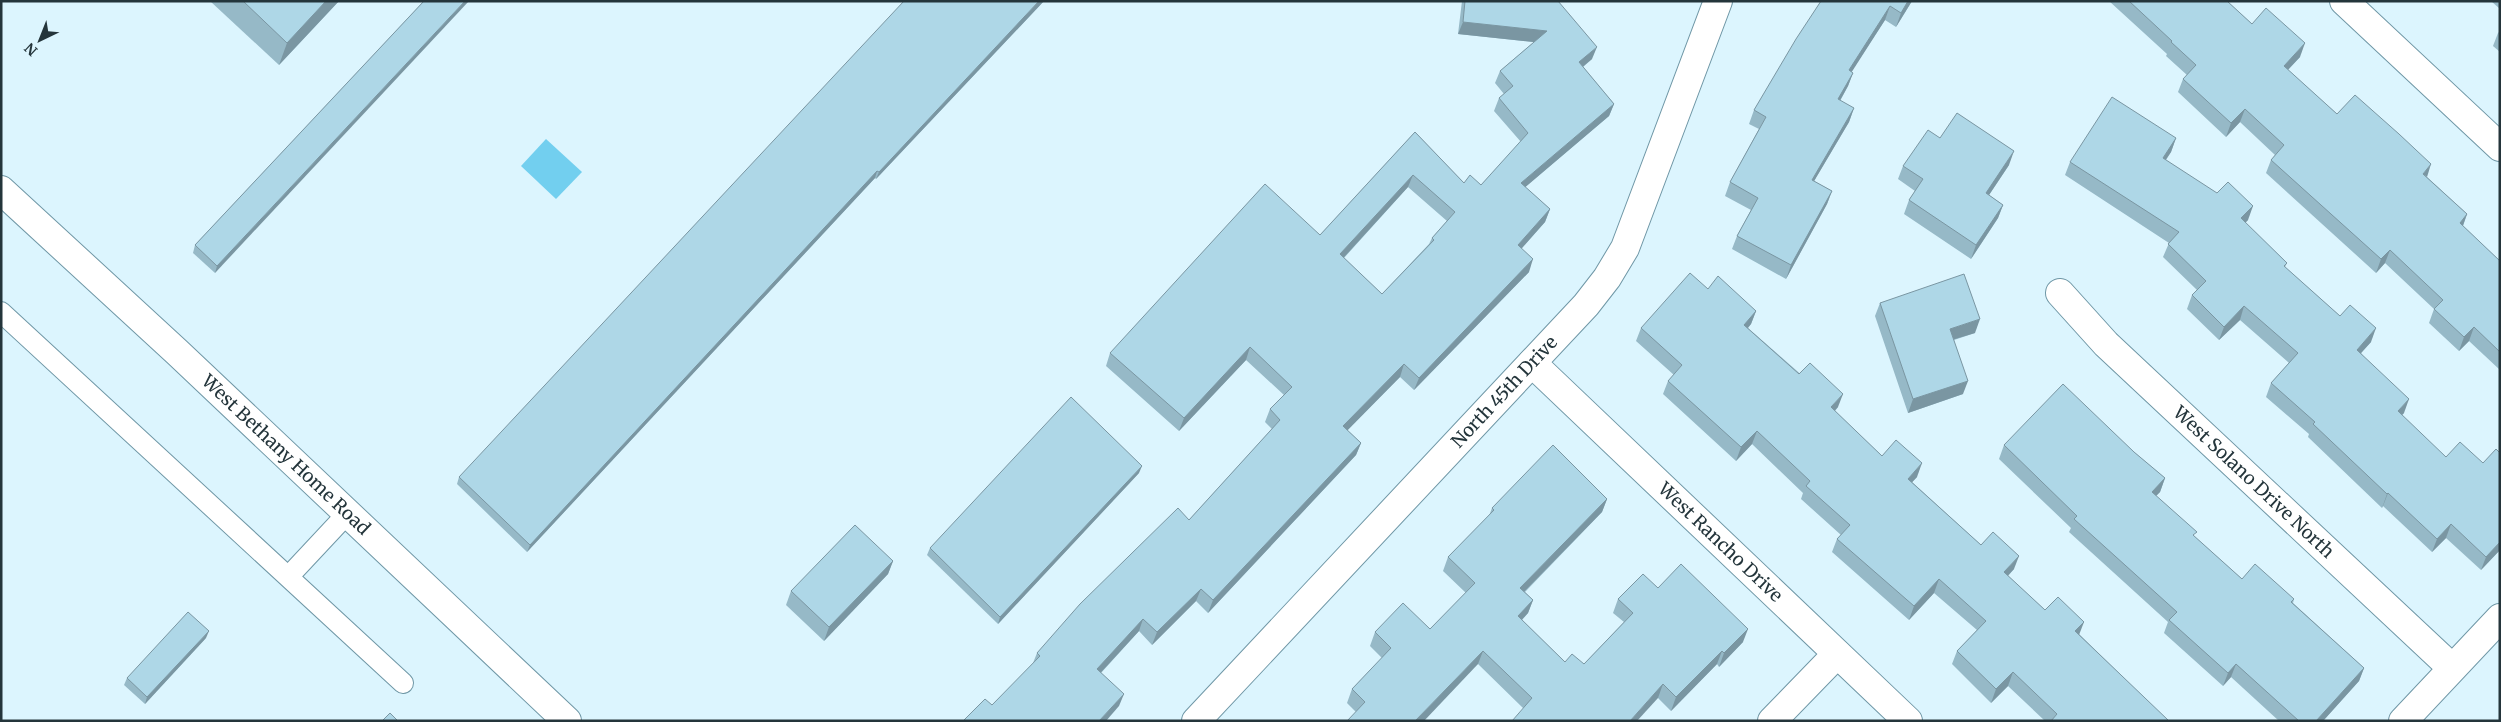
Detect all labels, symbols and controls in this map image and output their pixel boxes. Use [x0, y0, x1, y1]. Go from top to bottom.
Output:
north arrow [15, 15, 65, 65]
text: N [21, 39, 41, 60]
street label: North 45th Drive [1446, 331, 1562, 452]
street label: West Bethany Home Road [196, 369, 375, 540]
street label: West Solano Drive North [2168, 400, 2339, 563]
street label: West Rancho Drive [1653, 477, 1788, 607]

